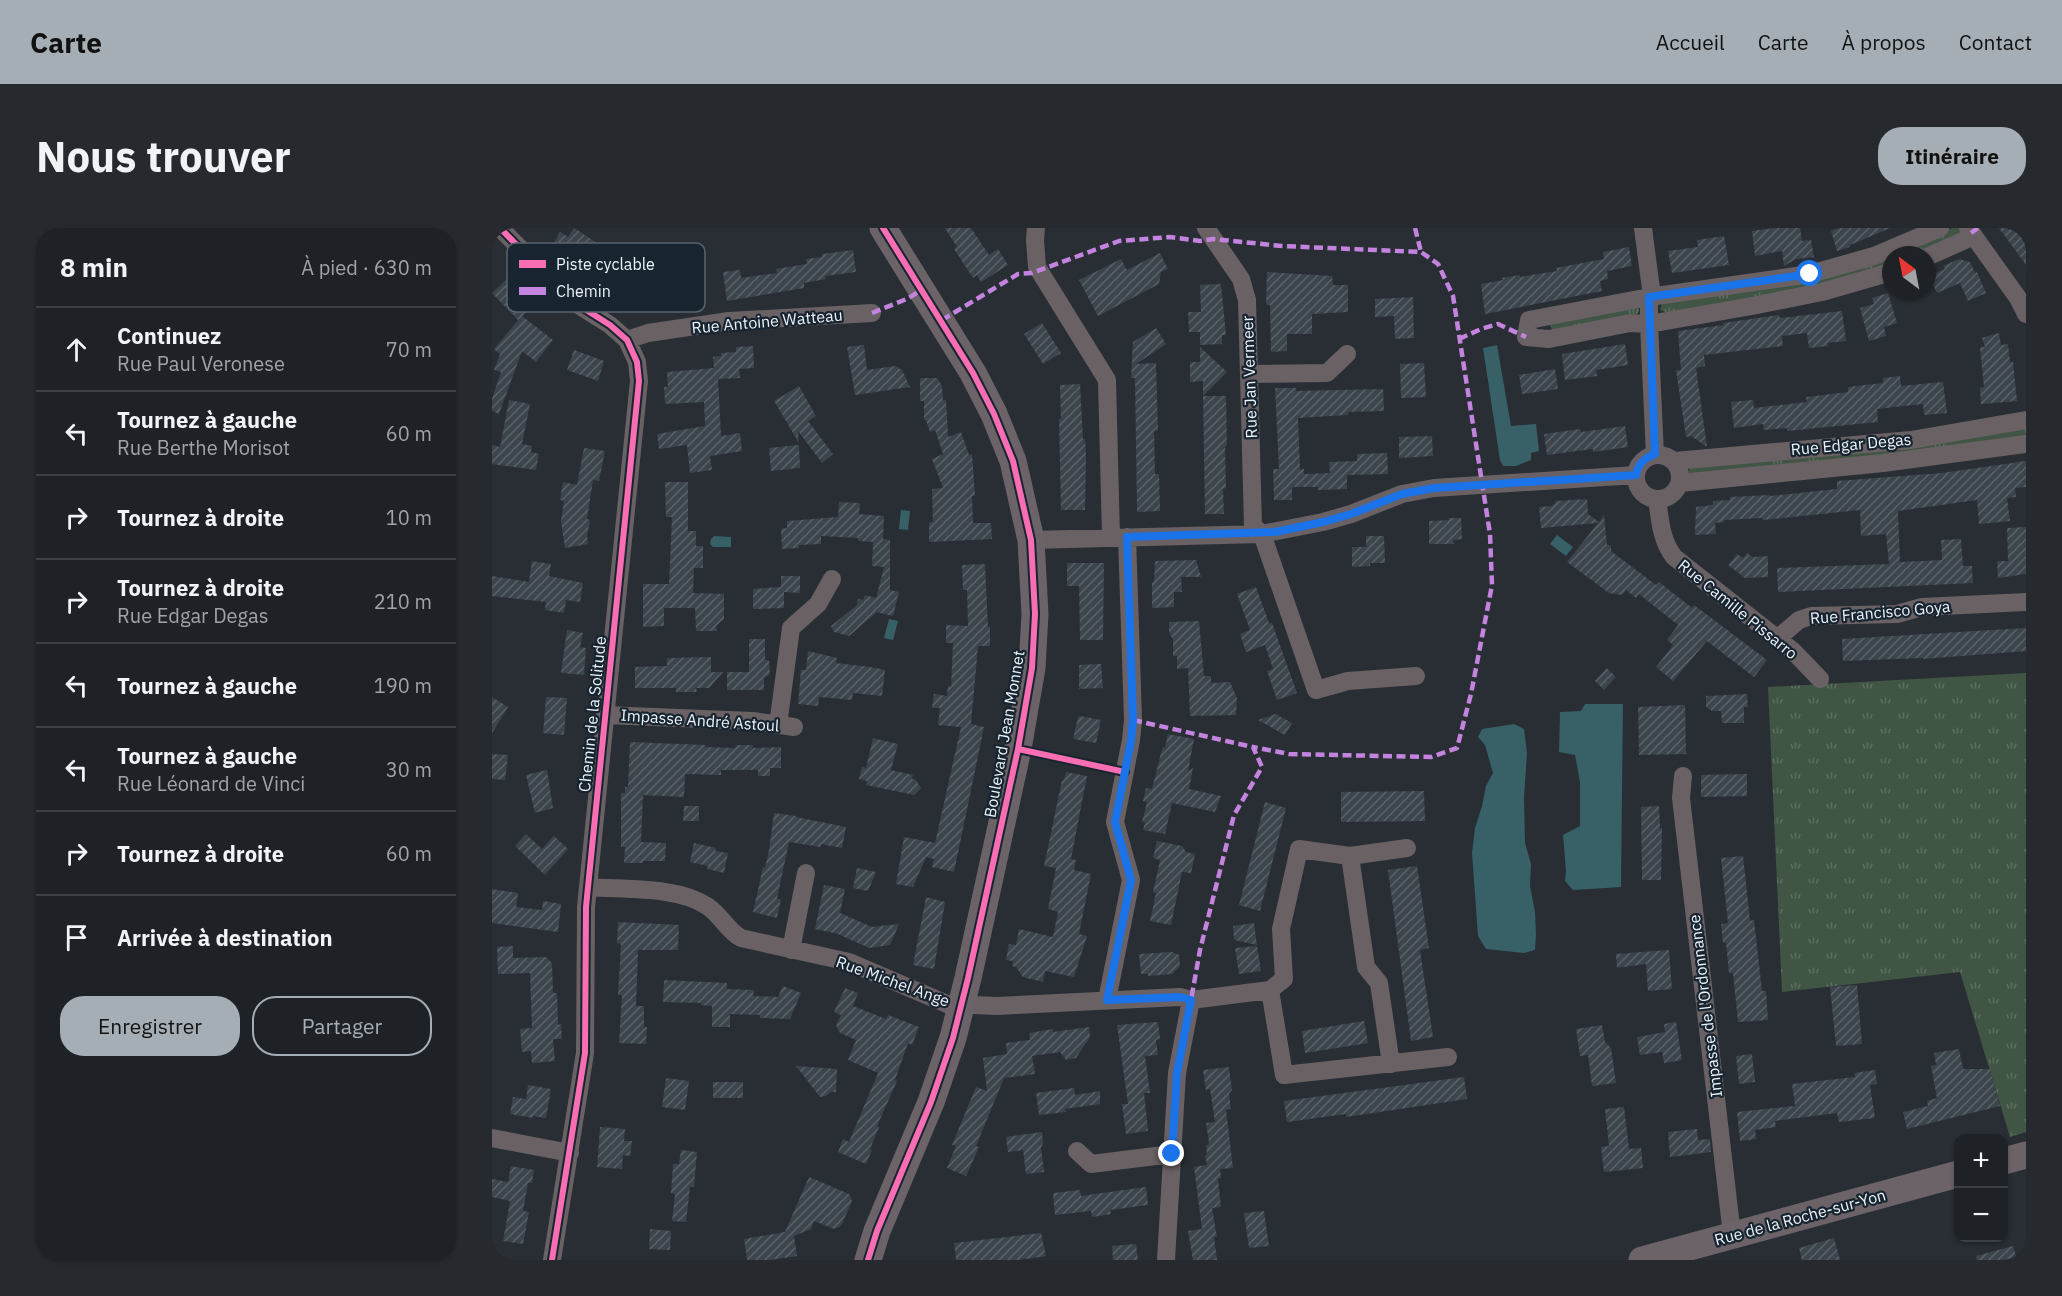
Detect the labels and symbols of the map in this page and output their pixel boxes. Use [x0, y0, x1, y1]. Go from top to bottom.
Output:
legend [507, 243, 705, 312]
north arrow [1882, 246, 1936, 300]
text: Piste cyclable [556, 254, 655, 274]
route start [1796, 260, 1822, 286]
text: Chemin [556, 281, 611, 301]
street label: Rue Antoine Watteau [691, 304, 843, 338]
street label: Rue Jan Vermeer [1237, 315, 1261, 439]
street label: Rue Edgar Degas [1790, 429, 1912, 459]
street label: Rue Camille Pissarro [1674, 555, 1802, 663]
street label: Rue Francisco Goya [1809, 596, 1951, 628]
street label: Chemin de la Solitude [574, 635, 610, 793]
street label: Boulevard Jean Monnet [979, 649, 1029, 819]
street label: Impasse André Astoul [620, 704, 780, 736]
street label: Impasse de l'Ordonnance [1684, 913, 1726, 1099]
street label: Rue Michel Ange [833, 951, 953, 1011]
route end [1158, 1140, 1184, 1166]
street label: Rue de la Roche-sur-Yon [1712, 1184, 1888, 1250]

